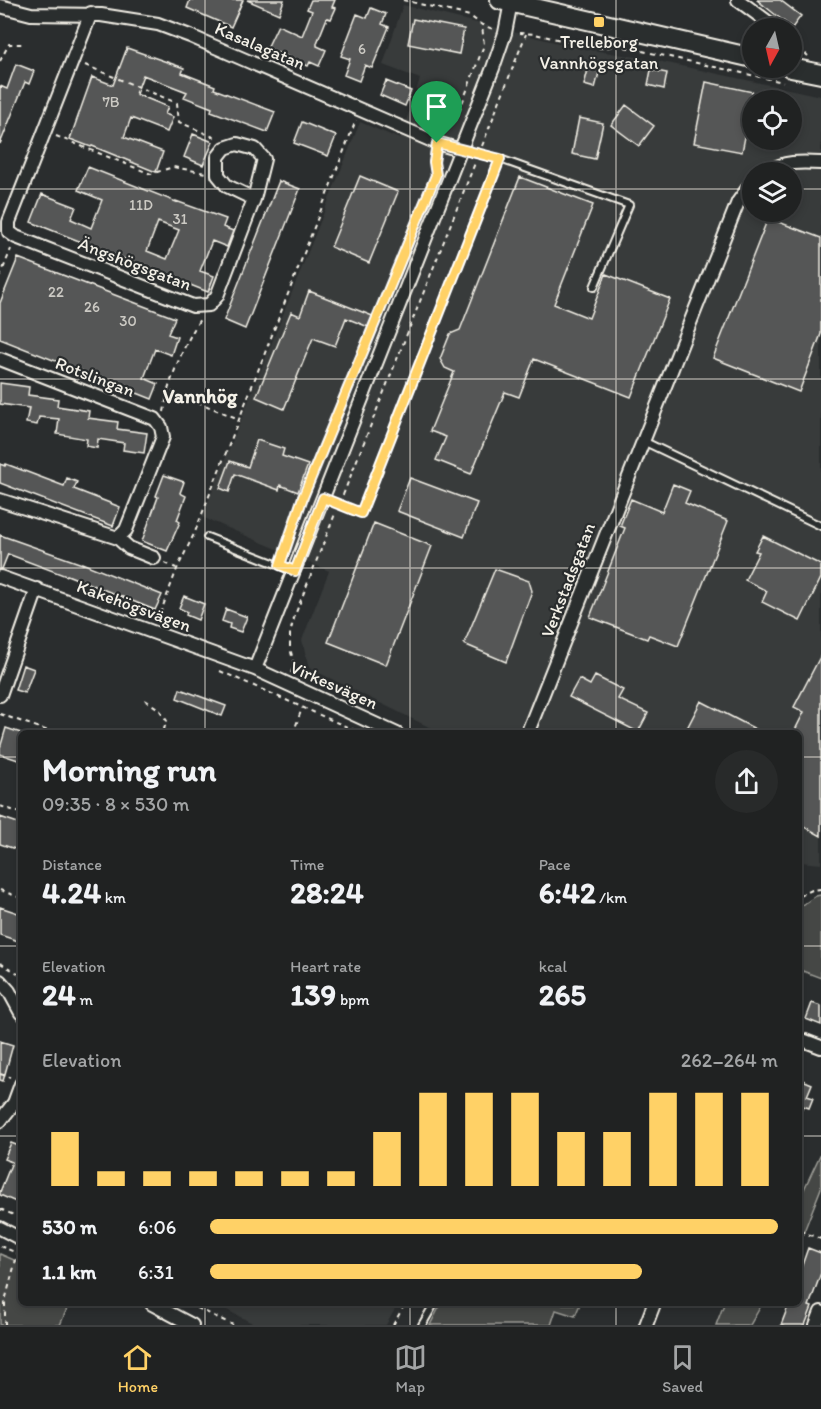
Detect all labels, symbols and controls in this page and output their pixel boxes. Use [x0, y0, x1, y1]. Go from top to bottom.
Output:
marker: Trelleborg Vannhögsgatan [592, 15, 606, 29]
street label: Kasalagatan [212, 17, 309, 75]
north arrow [742, 18, 802, 78]
map controls [742, 18, 802, 222]
place label: Trelleborg Vannhögsgatan [540, 31, 659, 74]
house number: 6 [358, 40, 366, 58]
pin [411, 81, 462, 143]
icon: arrive [420, 90, 453, 123]
button: locate [742, 90, 802, 150]
house number: 7B [102, 93, 120, 111]
button: layers [742, 162, 802, 222]
house number: 11D [129, 196, 153, 214]
house number: 31 [172, 210, 188, 228]
street label: Ängshögsgatan [75, 232, 195, 296]
house number: 22 [48, 283, 64, 301]
house number: 26 [84, 298, 100, 316]
house number: 30 [119, 312, 137, 330]
street label: Rotslingan [52, 352, 138, 402]
district label: Vannhög [163, 384, 238, 409]
street label: Verkstadsgatan [536, 520, 600, 640]
street label: Kakehögsvägen [74, 575, 194, 637]
street label: Virkesvägen [287, 656, 381, 714]
text: Morning run [42, 750, 217, 789]
button: share [715, 750, 778, 813]
text: 09:35 · 8 × 530 m [42, 792, 190, 816]
text: Distance [42, 855, 102, 874]
text: Time [290, 855, 324, 874]
text: Pace [539, 855, 571, 874]
text: 4.24 [42, 874, 101, 911]
text: 28:24 [290, 874, 364, 911]
text: 6:42 [539, 874, 596, 911]
text: km [101, 888, 126, 907]
text: /km [596, 888, 627, 907]
text: Elevation [42, 957, 106, 976]
text: Heart rate [290, 957, 361, 976]
text: kcal [539, 957, 567, 976]
text: 24 [42, 976, 76, 1013]
text: 139 [290, 976, 336, 1013]
text: 265 [539, 976, 586, 1013]
text: m [76, 990, 93, 1009]
text: bpm [336, 990, 370, 1009]
text: Elevation [42, 1048, 121, 1072]
text: 262–264 m [681, 1048, 778, 1072]
text: 530 m [42, 1215, 97, 1239]
text: 6:06 [138, 1215, 176, 1239]
text: 1.1 km [42, 1260, 96, 1284]
text: 6:31 [138, 1260, 174, 1284]
tab: Home [118, 1341, 158, 1396]
tab: Map [394, 1341, 427, 1396]
tab: Saved [662, 1341, 703, 1396]

